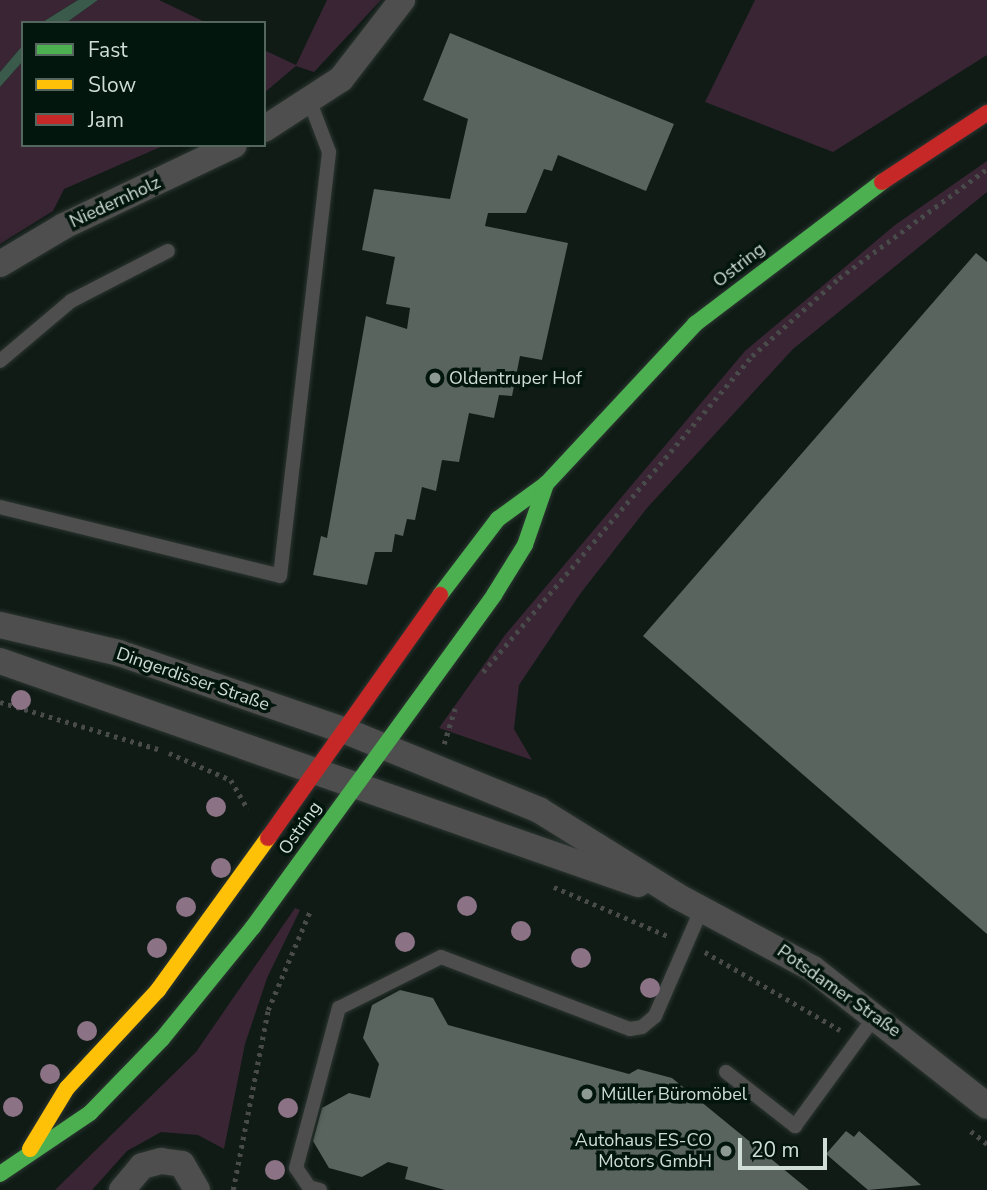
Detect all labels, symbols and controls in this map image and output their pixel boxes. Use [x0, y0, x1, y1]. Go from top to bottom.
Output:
legend [21, 21, 266, 147]
text: Fast [88, 36, 128, 64]
text: Slow [88, 71, 136, 99]
text: Jam [88, 106, 124, 134]
street label: Niedernholz [66, 172, 164, 232]
street label: Ostring [709, 238, 769, 292]
place label: Oldentruper Hof [449, 367, 582, 389]
marker: Oldentruper Hof [427, 370, 443, 386]
street label: Dingerdisser Straße [114, 643, 272, 715]
street label: Ostring [274, 797, 326, 859]
street label: Potsdamer Straße [773, 940, 905, 1042]
place label: Müller Büromöbel [601, 1083, 747, 1105]
marker: Müller Büromöbel [579, 1086, 595, 1102]
scale bar [742, 1124, 831, 1168]
place label: Autohaus ES-CO Motors GmbH [575, 1130, 712, 1172]
text: 20 m [751, 1136, 800, 1164]
marker: Autohaus ES-CO Motors GmbH [718, 1143, 734, 1159]

